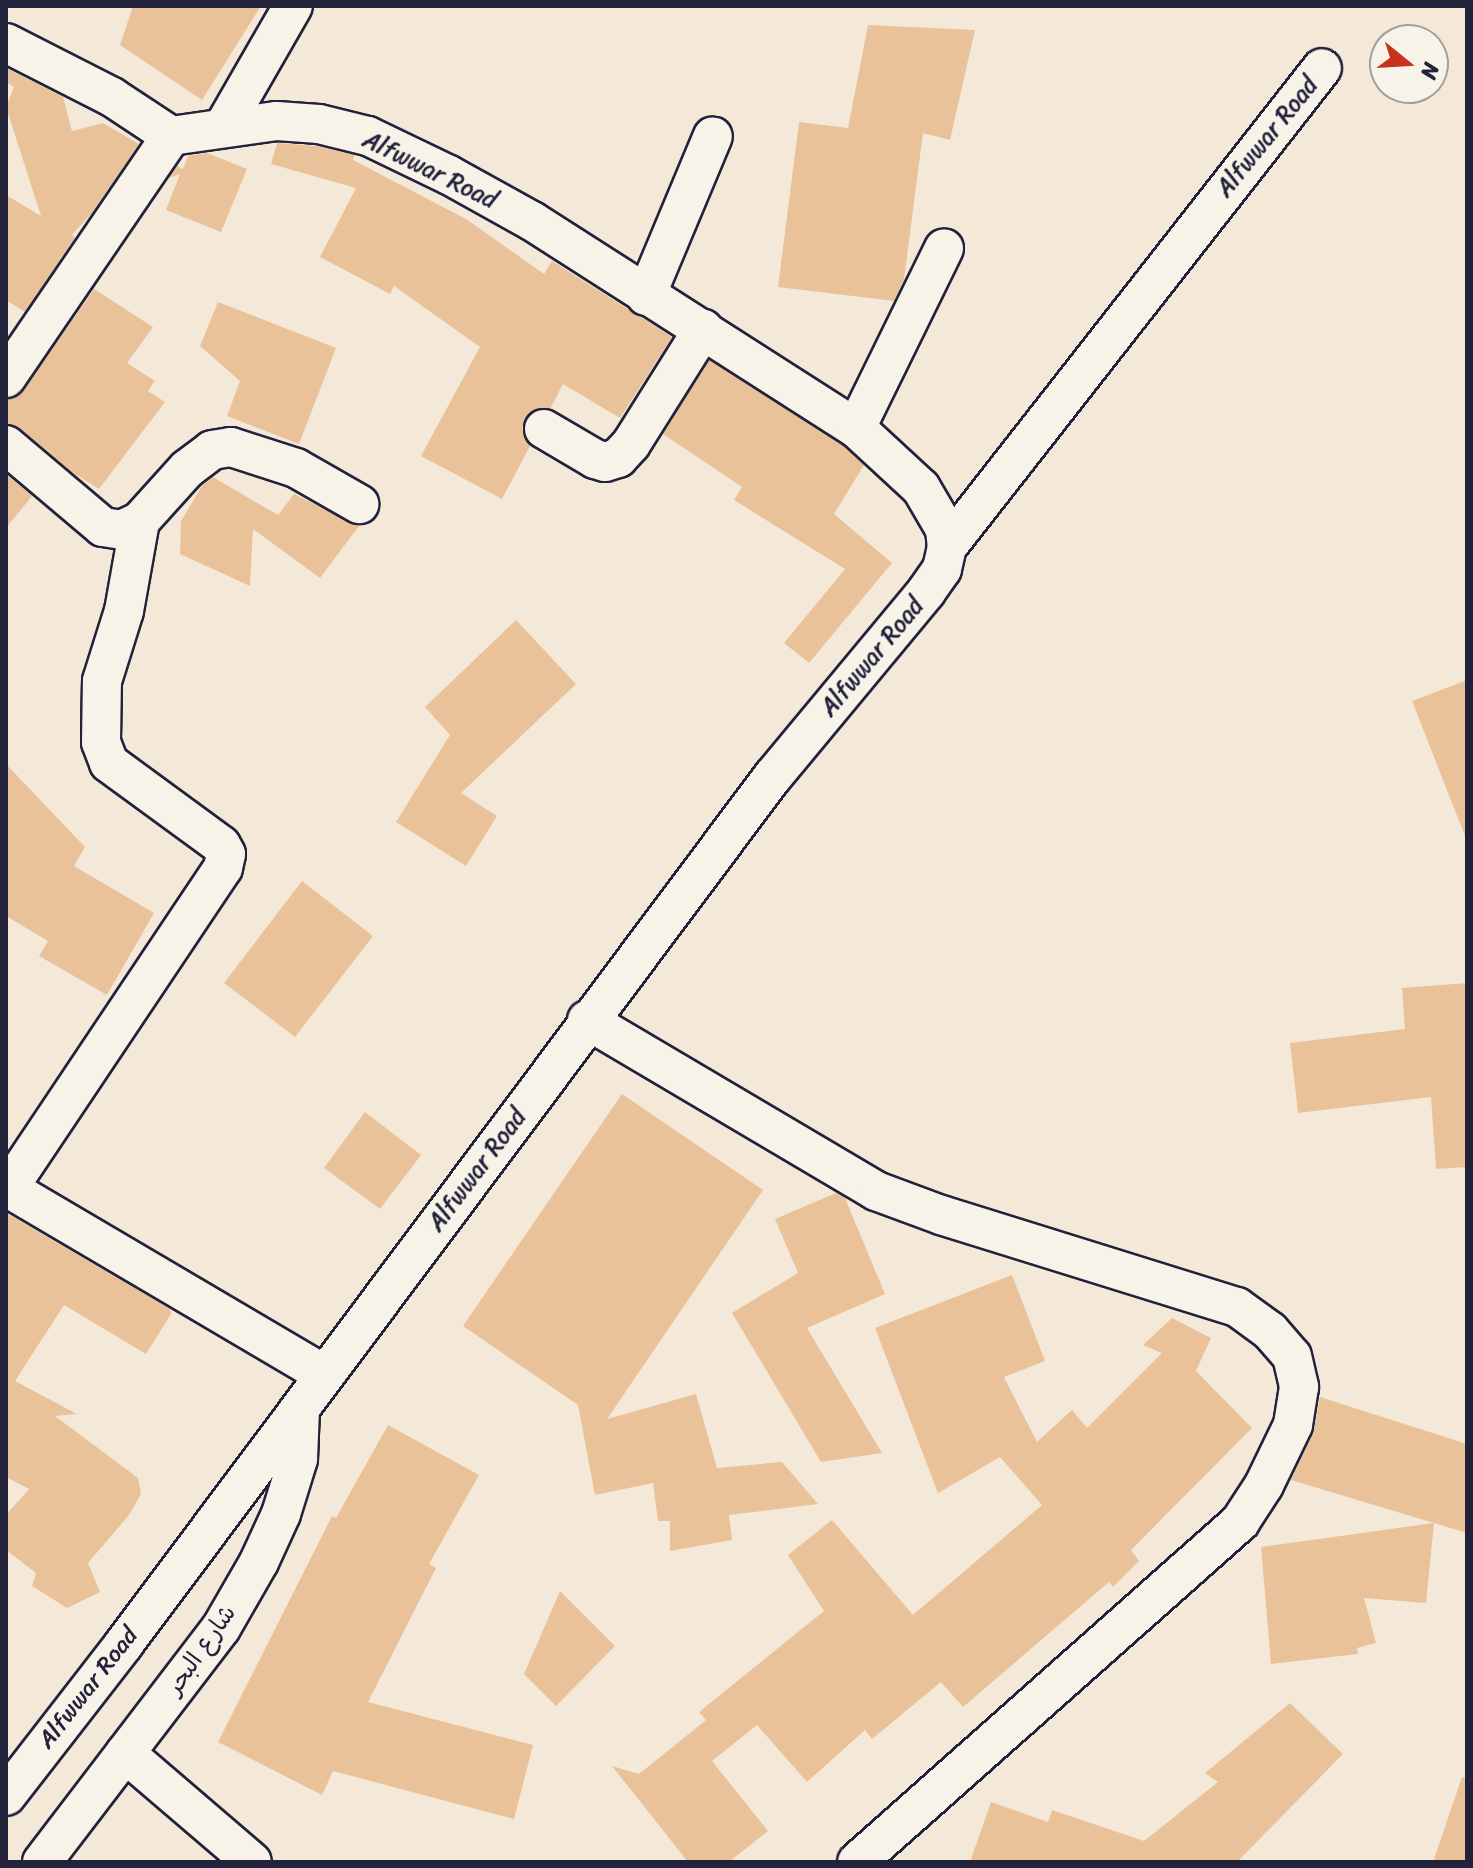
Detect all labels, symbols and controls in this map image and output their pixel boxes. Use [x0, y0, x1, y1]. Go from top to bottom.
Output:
north arrow [1369, 24, 1449, 104]
text: N [1409, 58, 1451, 84]
street label: Alfwwar Road [1210, 71, 1324, 203]
street label: Alfwwar Road [358, 125, 502, 215]
street label: Alfwwar Road [814, 592, 930, 722]
street label: Alfwwar Road [422, 1103, 532, 1237]
street label: شارع البحر [160, 1600, 242, 1700]
street label: Alfwwar Road [32, 1622, 144, 1754]

